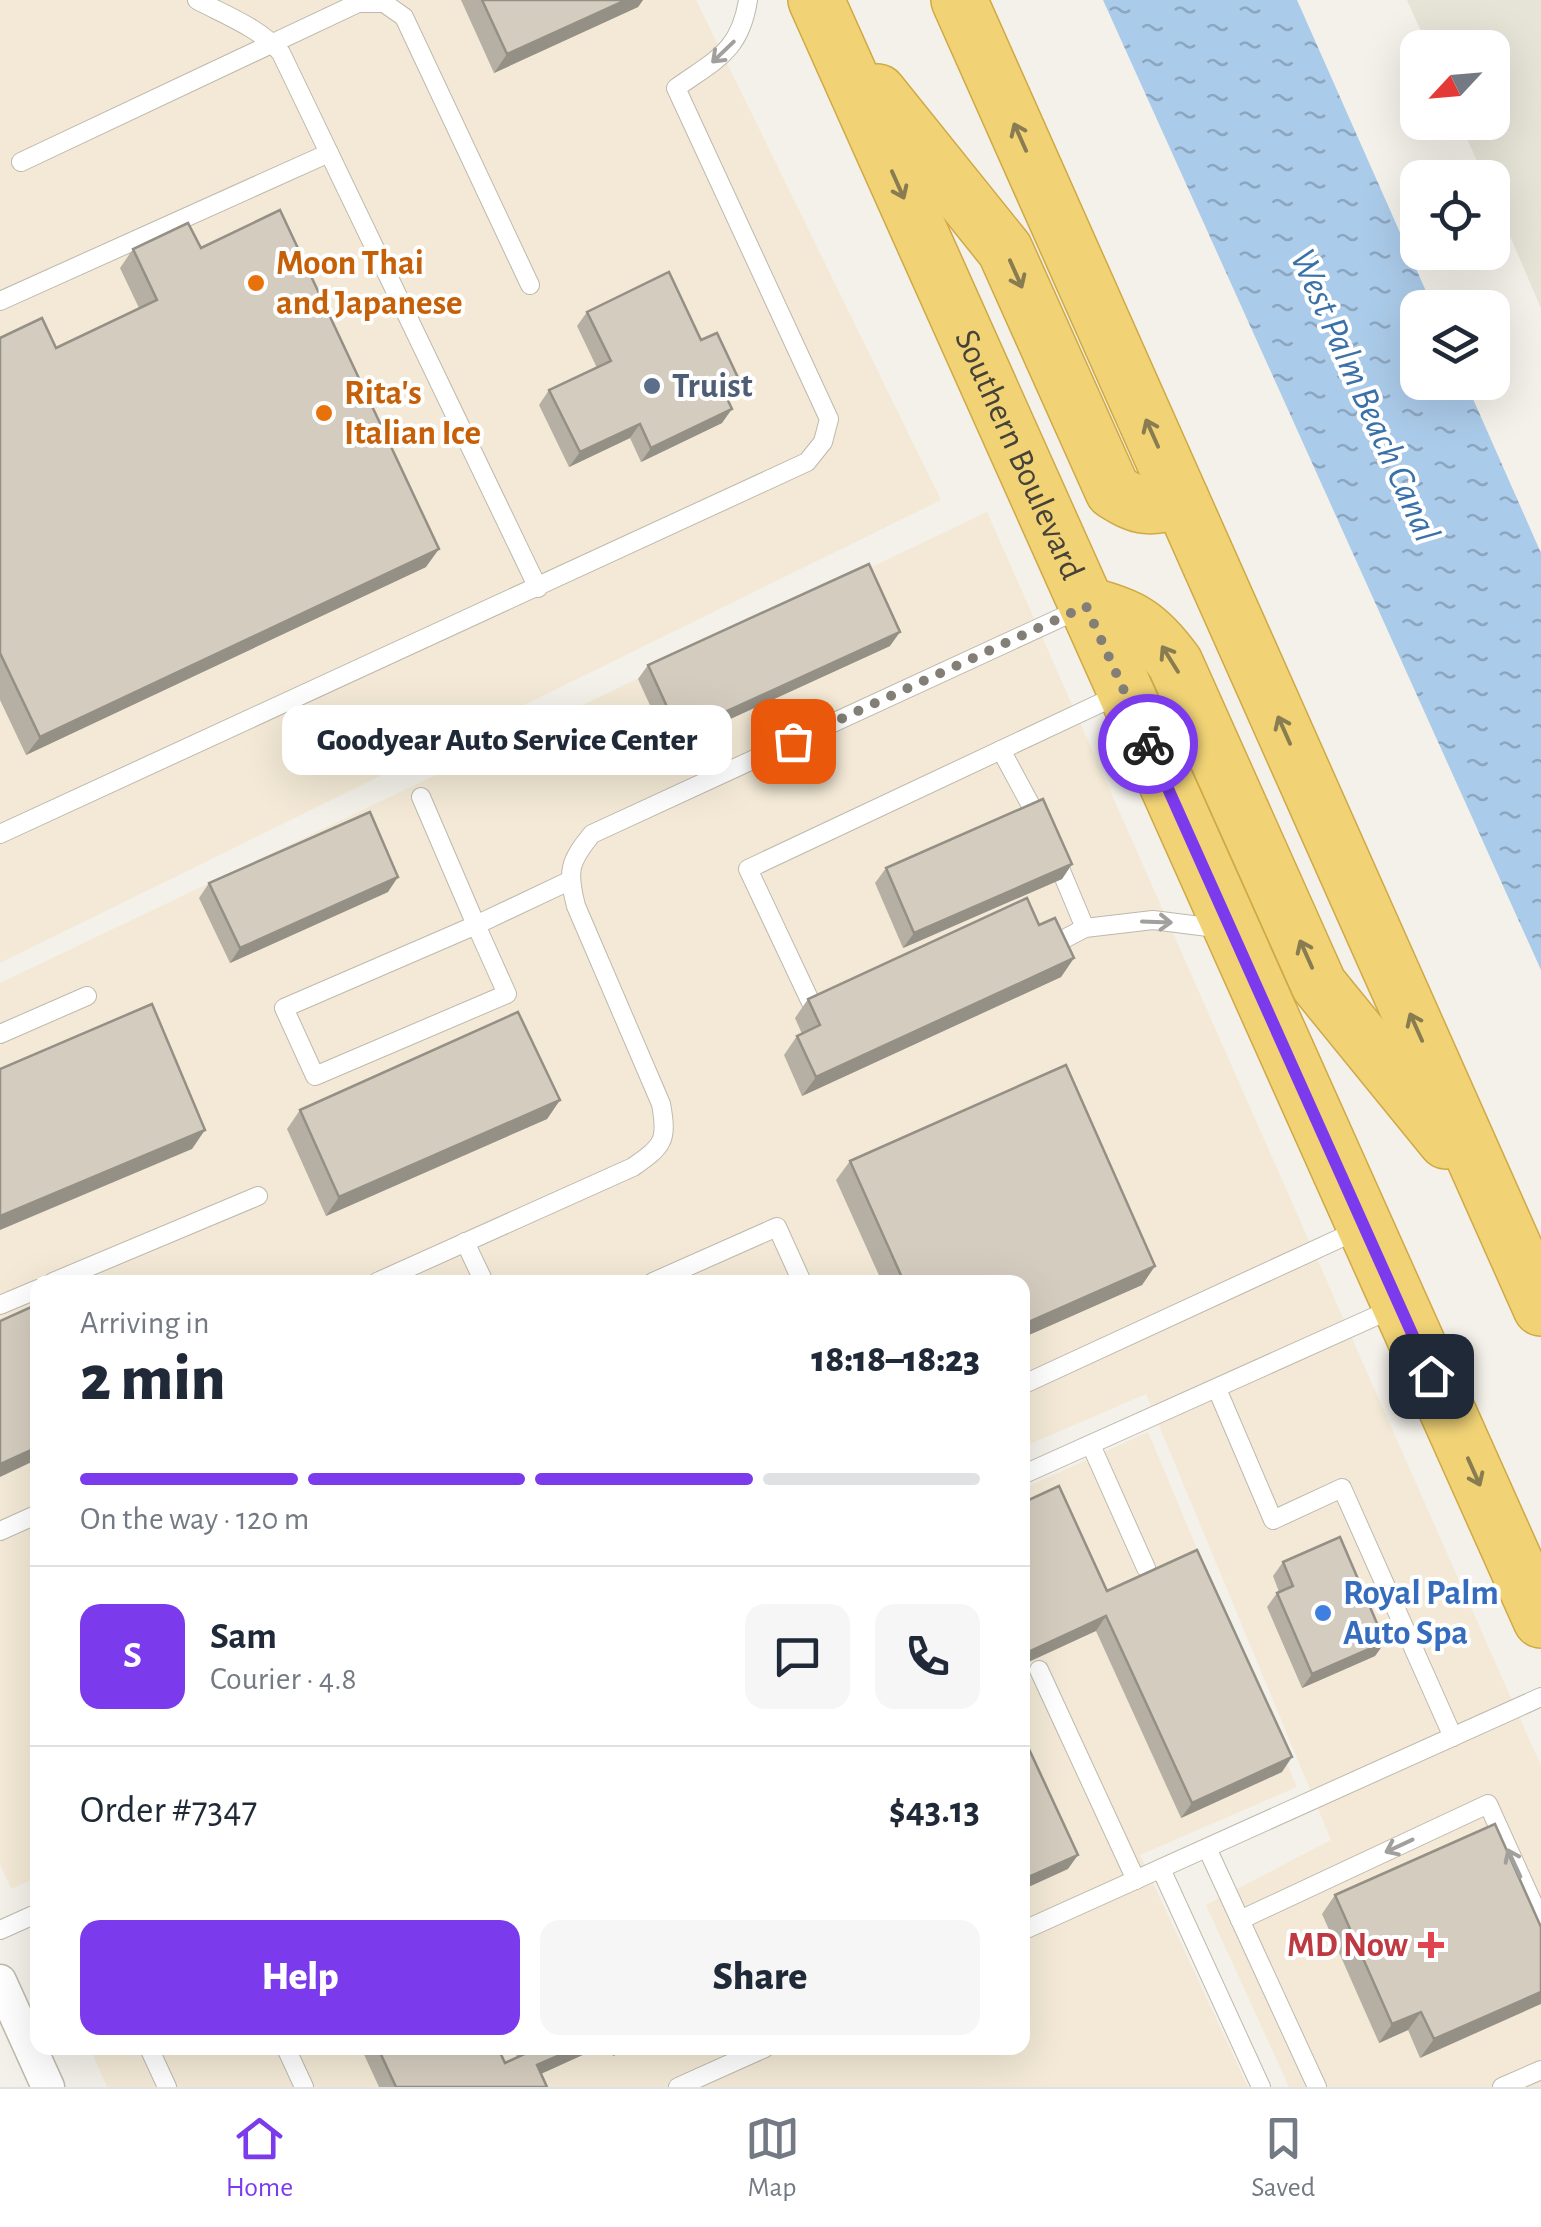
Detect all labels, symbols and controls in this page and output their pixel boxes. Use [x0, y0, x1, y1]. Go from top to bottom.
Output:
north arrow [1400, 30, 1510, 140]
map controls [1400, 30, 1510, 400]
one-way arrow [711, 39, 736, 64]
one-way arrow [1010, 122, 1028, 153]
button: locate [1400, 160, 1510, 270]
one-way arrow [890, 169, 909, 199]
water label: West Palm Beach Canal [1282, 244, 1446, 548]
place label: Moon Thai and Japanese [276, 246, 463, 321]
one-way arrow [1008, 258, 1026, 289]
marker: Moon Thai and Japanese [245, 272, 267, 294]
button: layers [1400, 290, 1510, 400]
street label: Southern Boulevard [948, 324, 1090, 585]
place label: Truist [672, 369, 753, 404]
marker: Truist [641, 375, 663, 397]
place label: Rita's Italian Ice [344, 376, 481, 451]
marker: Rita's Italian Ice [313, 402, 335, 424]
one-way arrow [1142, 419, 1160, 449]
one-way arrow [1160, 645, 1181, 674]
courier [1098, 694, 1198, 794]
pin [751, 699, 836, 784]
callout: Goodyear Auto Service Center [283, 706, 733, 776]
icon: bag [766, 714, 821, 769]
one-way arrow [1274, 715, 1292, 746]
icon: bike [1121, 717, 1176, 772]
text: Goodyear Auto Service Center [317, 724, 697, 756]
one-way arrow [1141, 913, 1173, 932]
one-way arrow [1296, 939, 1314, 970]
one-way arrow [1406, 1012, 1424, 1043]
text: Arriving in [80, 1307, 209, 1339]
pin [1389, 1334, 1474, 1419]
text: 18:18–18:23 [811, 1341, 980, 1379]
text: 2 min [80, 1347, 226, 1412]
icon: home [1404, 1349, 1459, 1404]
one-way arrow [1466, 1456, 1484, 1487]
text: On the way · 120 m [80, 1503, 309, 1535]
place label: Royal Palm Auto Spa [1343, 1576, 1499, 1651]
marker: Royal Palm Auto Spa [1312, 1602, 1334, 1624]
button: chat [745, 1604, 850, 1709]
button: phone [875, 1604, 980, 1709]
text: Sam [210, 1618, 277, 1656]
text: S [123, 1637, 142, 1675]
text: Courier · 4.8 [210, 1663, 357, 1695]
text: Order #7347 [80, 1792, 257, 1830]
text: $43.13 [889, 1792, 980, 1830]
one-way arrow [1385, 1837, 1415, 1856]
one-way arrow [1504, 1849, 1523, 1879]
button: Help [80, 1920, 520, 2035]
button: Share [540, 1920, 980, 2035]
place label: MD Now [1287, 1928, 1409, 1963]
marker: MD Now [1418, 1932, 1444, 1958]
tab: Home [226, 2111, 293, 2205]
tab: Map [745, 2111, 800, 2205]
tab: Saved [1251, 2111, 1315, 2205]

